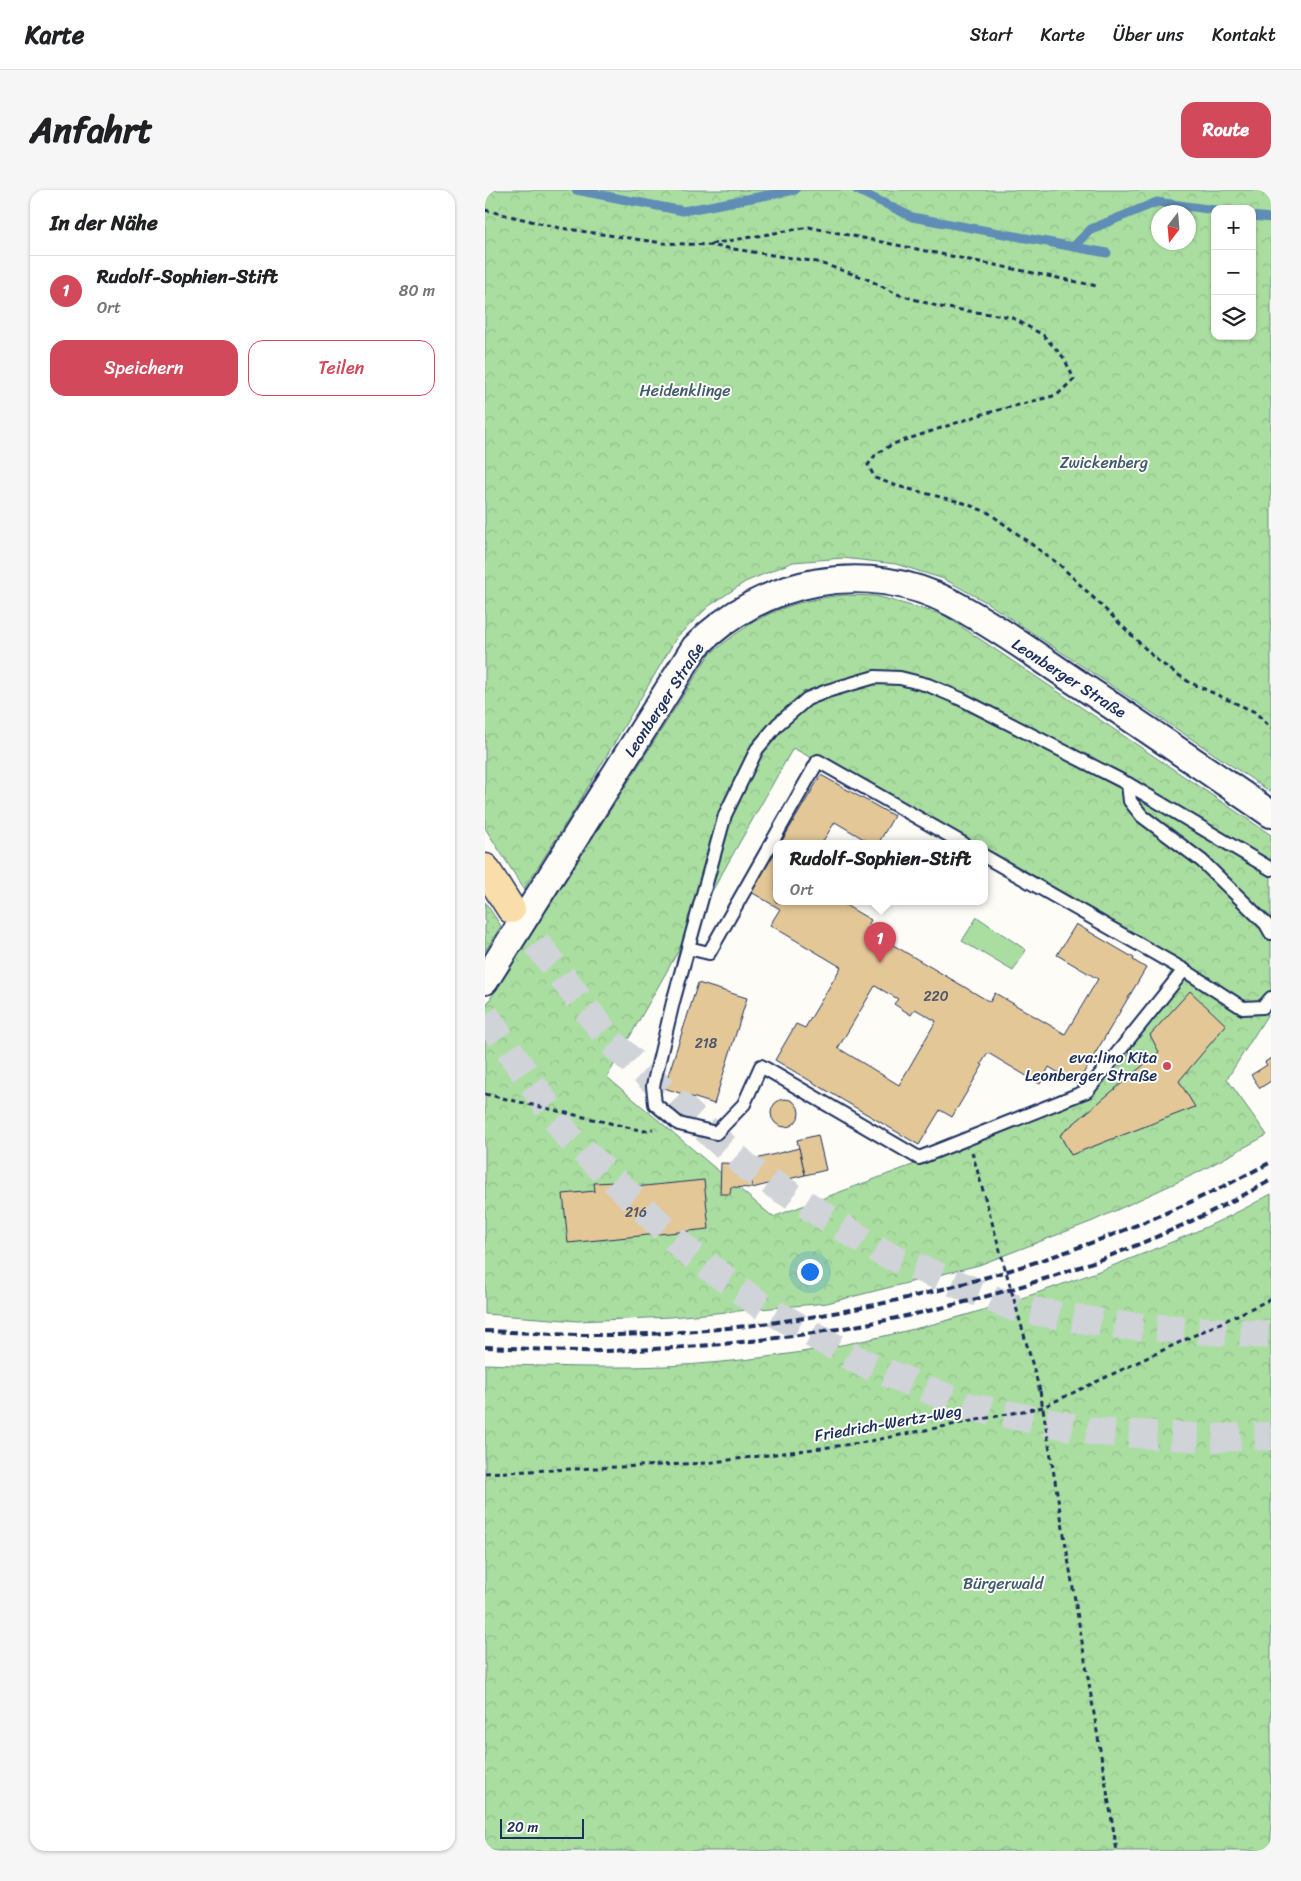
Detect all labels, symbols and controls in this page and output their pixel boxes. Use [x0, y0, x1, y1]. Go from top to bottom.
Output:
text: Karte [25, 14, 84, 56]
text: Start [970, 19, 1013, 51]
text: Karte [1041, 19, 1085, 51]
text: Über uns [1113, 19, 1184, 51]
text: Kontakt [1212, 19, 1276, 51]
text: Anfahrt [30, 99, 153, 161]
button: Route [1181, 102, 1271, 158]
text: In der Nähe [50, 204, 158, 242]
north arrow [1151, 205, 1196, 250]
map controls [1211, 205, 1256, 340]
button: + [1211, 205, 1256, 250]
button: − [1211, 250, 1256, 295]
text: Rudolf-Sophien-Stift [97, 260, 278, 293]
text: 1 [63, 276, 69, 305]
text: 80 m [399, 276, 435, 305]
text: Ort [97, 293, 121, 322]
button: layers [1211, 295, 1256, 340]
button: Speichern [50, 340, 238, 396]
button: Teilen [248, 340, 435, 396]
park label: Heidenklinge [639, 376, 731, 405]
park label: Zwickenberg [1060, 448, 1148, 477]
street label: Leonberger Straße [1006, 630, 1133, 726]
street label: Leonberger Straße [616, 636, 712, 763]
popup [773, 840, 988, 905]
text: Rudolf-Sophien-Stift [790, 842, 971, 875]
text: Ort [790, 875, 814, 904]
pin: 1 [864, 922, 896, 963]
house number: 220 [923, 984, 949, 1009]
house number: 218 [695, 1031, 718, 1056]
place label: eva:lino Kita Leonberger Straße [1025, 1043, 1157, 1090]
marker: eva:lino Kita Leonberger Straße [1161, 1060, 1173, 1072]
house number: 216 [625, 1200, 647, 1225]
your location [797, 1259, 823, 1285]
street label: Friedrich-Wertz-Weg [812, 1396, 964, 1450]
park label: Bürgerwald [963, 1569, 1045, 1598]
text: 20 m [507, 1815, 538, 1840]
scale bar [500, 1816, 584, 1839]

